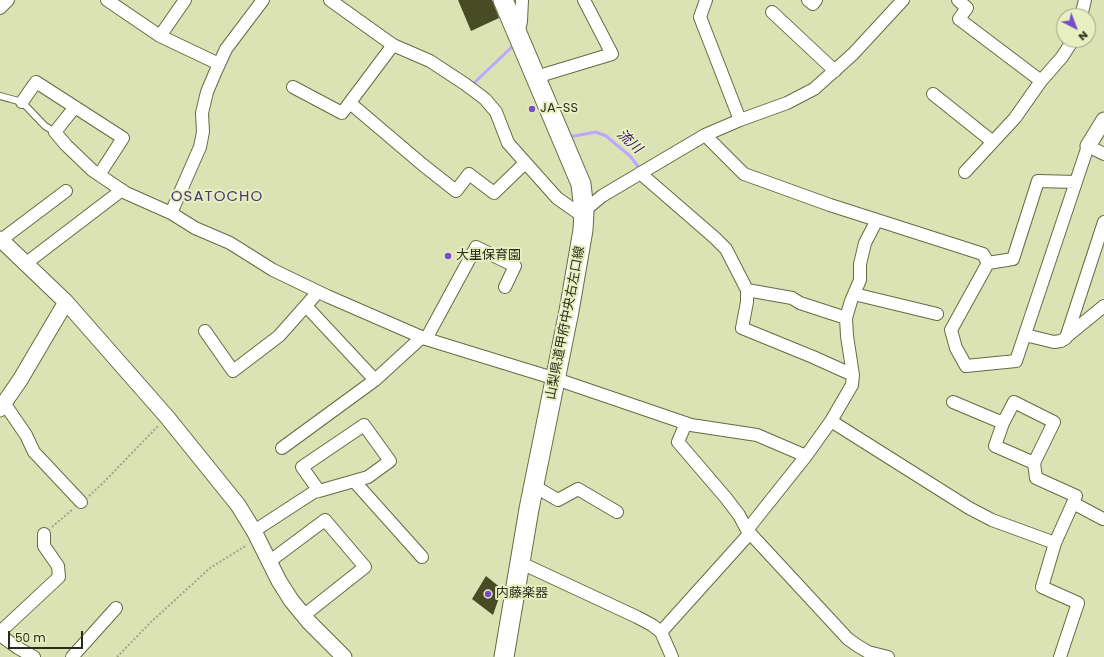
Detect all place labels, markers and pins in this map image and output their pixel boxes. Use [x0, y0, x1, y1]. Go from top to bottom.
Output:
place label: JA-SS [540, 101, 578, 117]
marker: JA-SS [527, 104, 537, 114]
place label: 大里保育園 [456, 248, 521, 264]
marker: 大里保育園 [443, 251, 453, 261]
place label: 内藤楽器 [496, 586, 548, 602]
marker: 内藤楽器 [483, 589, 493, 599]

